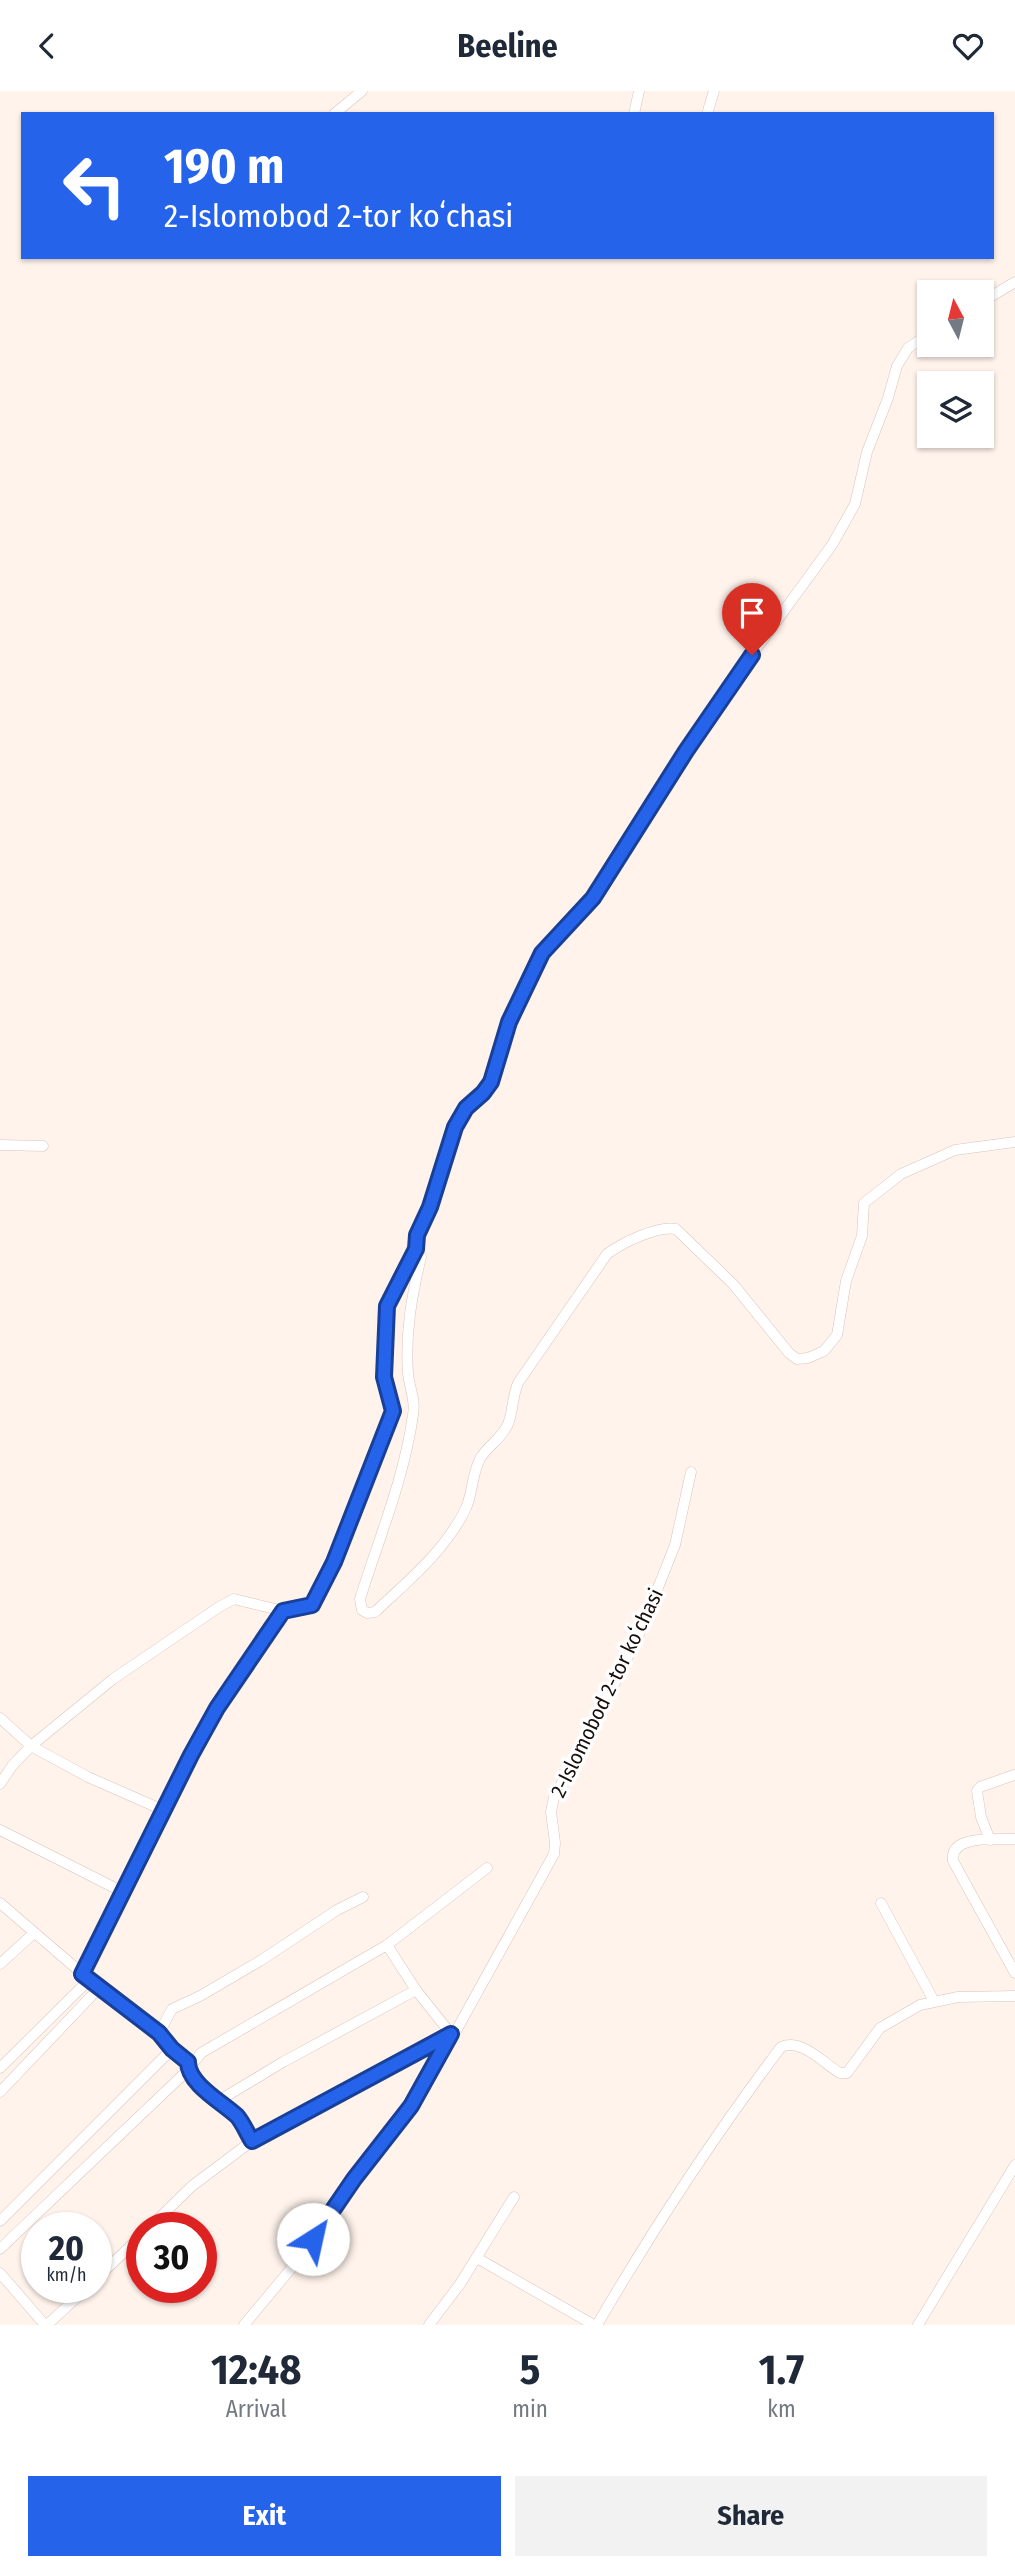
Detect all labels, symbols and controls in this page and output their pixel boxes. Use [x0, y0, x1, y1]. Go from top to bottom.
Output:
icon: back [28, 27, 66, 65]
text: Beeline [457, 27, 558, 65]
icon: heart [949, 27, 987, 65]
text: 190 m [164, 137, 284, 196]
icon: left [49, 140, 140, 231]
text: 2-Islomobod 2-tor koʻchasi [164, 197, 513, 235]
north arrow [917, 280, 994, 357]
map controls [917, 280, 994, 448]
button: layers [917, 371, 994, 448]
pin [722, 583, 782, 655]
icon: arrive [733, 594, 771, 632]
street label: 2-Islomobod 2-tor koʻchasi [545, 1584, 669, 1802]
position arrow [276, 2202, 350, 2276]
speed limit sign: 30 [126, 2212, 217, 2303]
text: 20 [49, 2227, 84, 2269]
text: km/h [46, 2264, 87, 2286]
text: 12:48 [211, 2345, 301, 2395]
text: 5 [520, 2345, 540, 2395]
text: 1.7 [759, 2345, 804, 2395]
text: Arrival [226, 2395, 287, 2423]
text: min [512, 2395, 548, 2423]
text: km [767, 2395, 796, 2423]
button: Exit [28, 2476, 501, 2556]
button: Share [515, 2476, 987, 2556]

